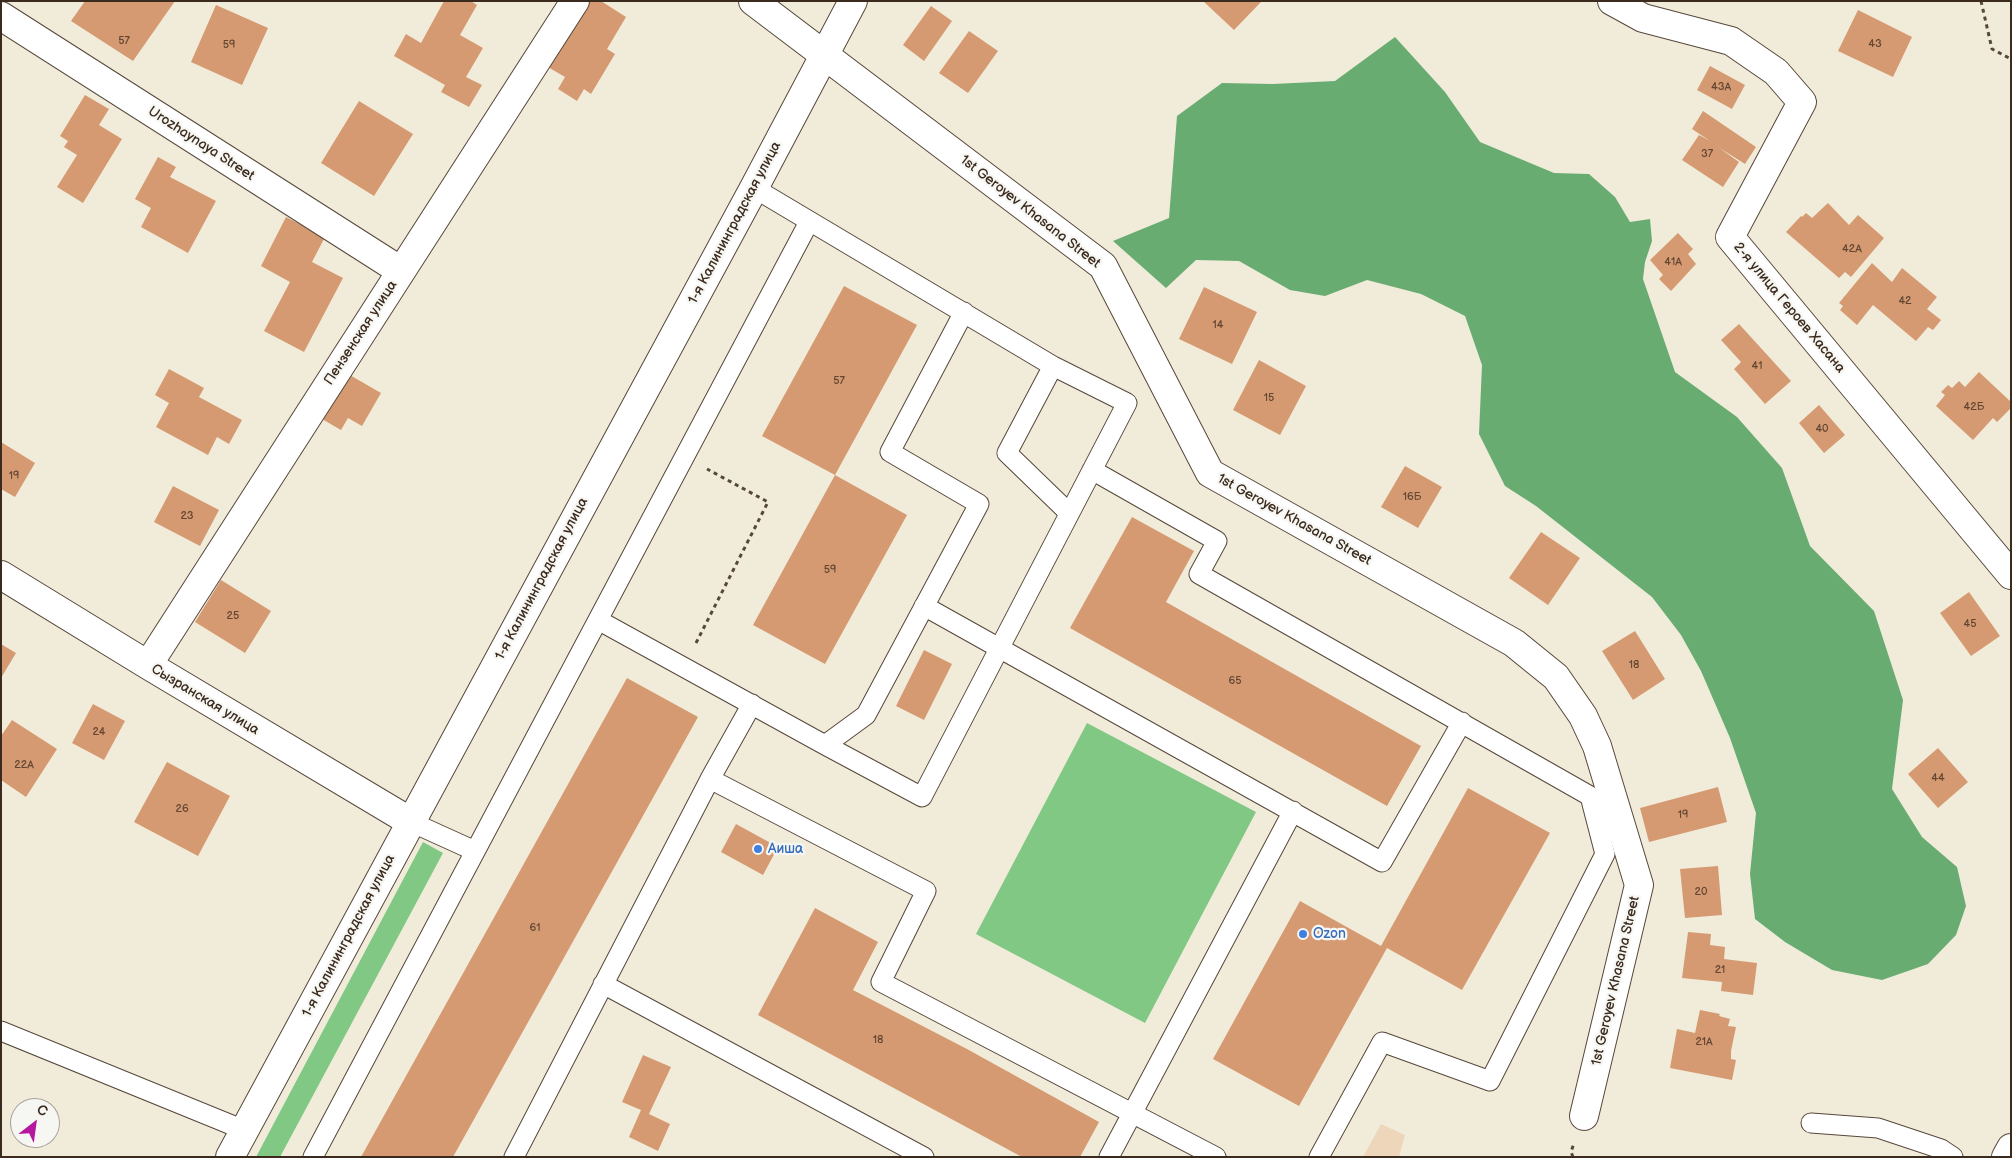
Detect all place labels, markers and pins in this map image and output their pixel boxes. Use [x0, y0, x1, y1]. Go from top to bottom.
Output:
place label: Аиша [768, 841, 803, 857]
marker: Аиша [752, 843, 764, 855]
place label: Ozon [1313, 926, 1346, 942]
marker: Ozon [1297, 928, 1309, 940]

